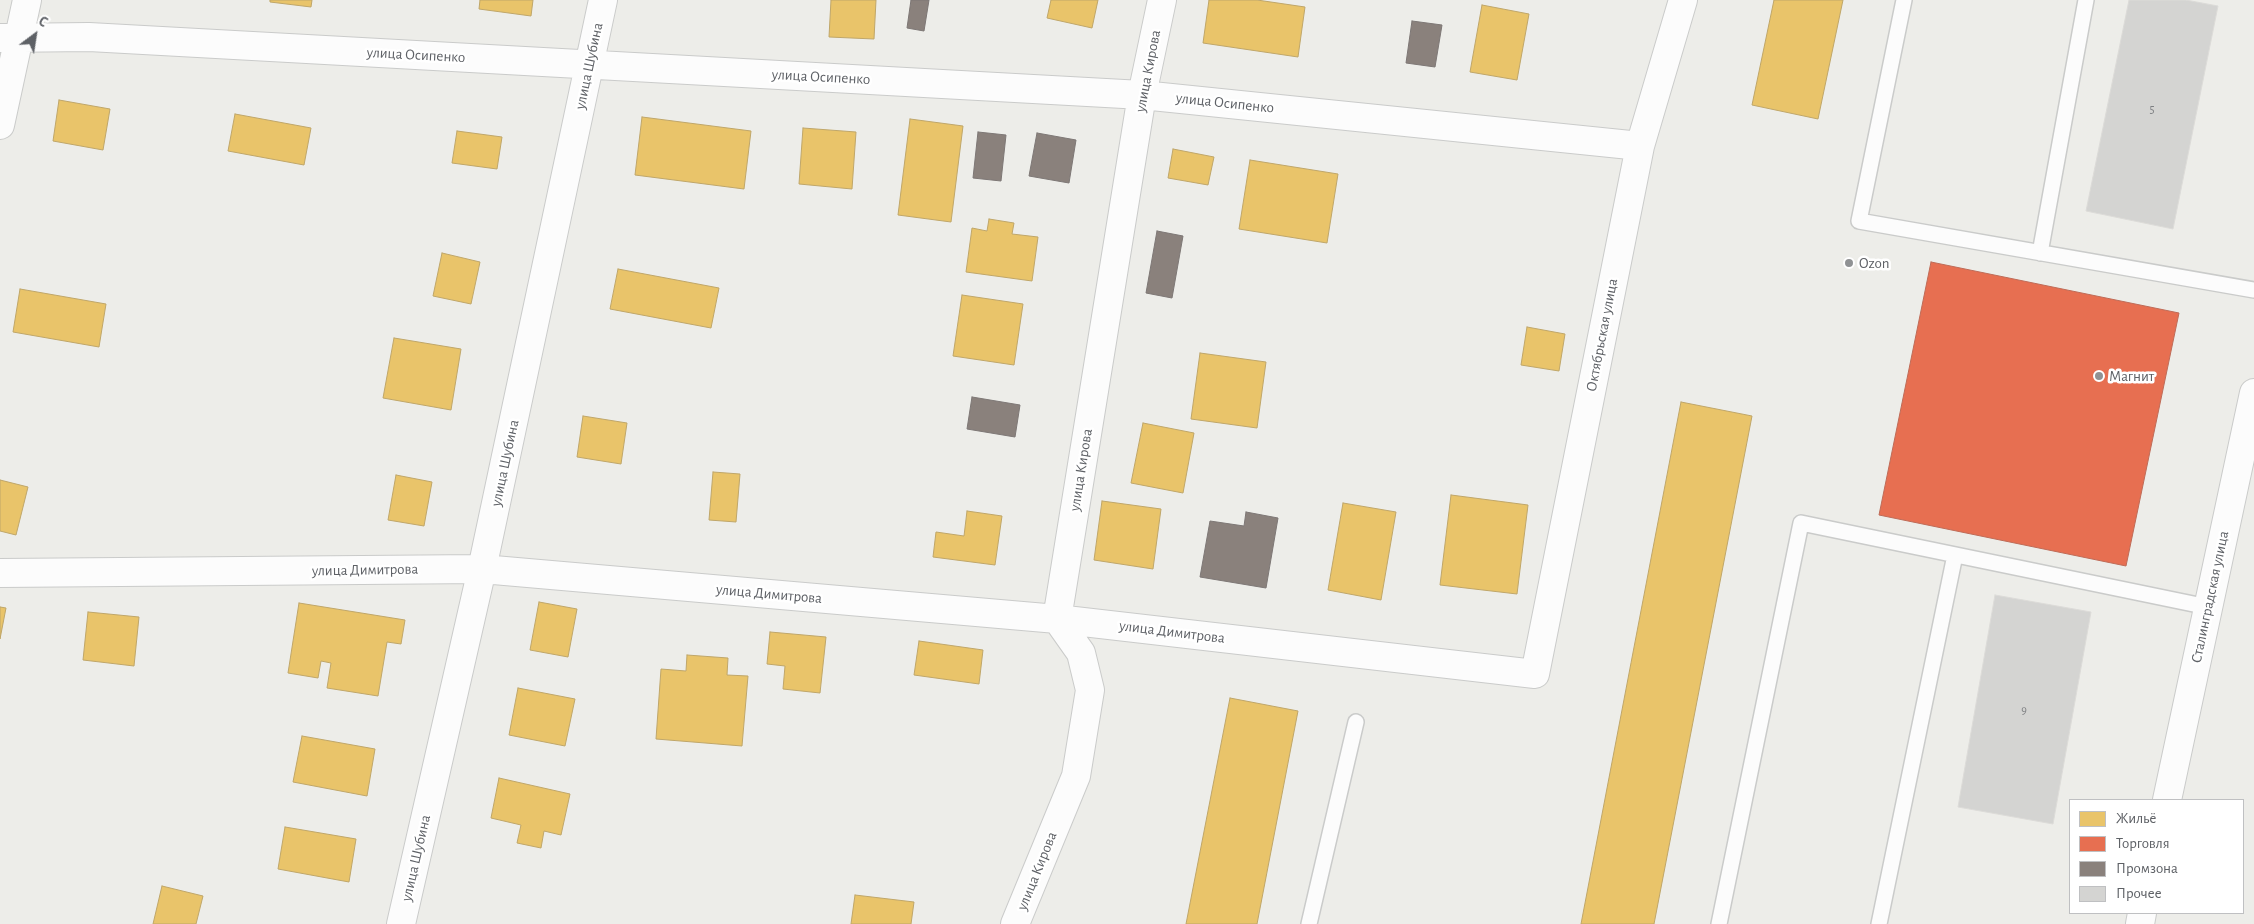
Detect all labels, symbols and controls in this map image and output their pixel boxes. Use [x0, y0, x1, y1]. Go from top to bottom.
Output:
north arrow [10, 10, 60, 60]
text: С [36, 14, 50, 30]
street label: улица Шубина [571, 21, 607, 111]
street label: улица Кирова [1131, 28, 1165, 114]
street label: улица Осипенко [366, 43, 466, 67]
street label: улица Осипенко [771, 65, 871, 89]
street label: улица Осипенко [1175, 89, 1275, 117]
house number: 5 [2149, 102, 2155, 116]
place label: Ozon [1859, 254, 1889, 272]
marker: Ozon [1843, 257, 1855, 269]
street label: Октябрьская улица [1582, 277, 1622, 393]
place label: Магнит [2109, 367, 2154, 385]
marker: Магнит [2093, 370, 2105, 382]
street label: улица Шубина [487, 418, 523, 508]
street label: улица Кирова [1066, 427, 1096, 513]
street label: Сталинградская улица [2187, 529, 2233, 665]
street label: улица Димитрова [312, 560, 418, 580]
street label: улица Димитрова [715, 580, 823, 608]
street label: улица Димитрова [1118, 617, 1226, 647]
house number: 9 [2021, 703, 2027, 717]
legend [2069, 799, 2244, 914]
text: Жильё [2116, 811, 2156, 826]
street label: улица Шубина [397, 813, 435, 903]
street label: улица Кирова [1013, 829, 1061, 913]
text: Торговля [2116, 836, 2170, 851]
text: Промзона [2116, 861, 2178, 876]
text: Прочее [2116, 886, 2162, 901]

